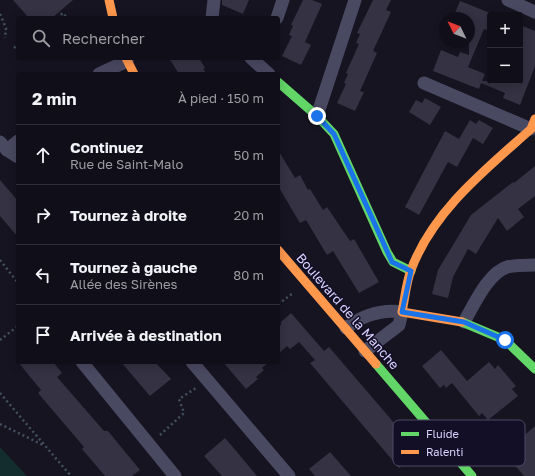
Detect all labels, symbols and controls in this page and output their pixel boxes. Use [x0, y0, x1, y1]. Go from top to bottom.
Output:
north arrow [439, 12, 475, 48]
map controls [487, 12, 523, 84]
button: + [487, 12, 523, 48]
search box [16, 16, 280, 60]
icon: search [30, 27, 52, 49]
text: Rechercher [62, 29, 145, 47]
button: − [487, 48, 523, 84]
text: 2 min [32, 88, 76, 109]
text: À pied · 150 m [178, 90, 264, 106]
route end [308, 107, 326, 125]
text: Continuez [70, 138, 143, 156]
icon: ahead [32, 144, 54, 166]
text: 50 m [234, 147, 264, 163]
text: Rue de Saint-Malo [70, 156, 183, 172]
icon: right [32, 204, 54, 226]
text: Tournez à droite [70, 206, 187, 224]
text: 20 m [234, 207, 264, 223]
street label: Boulevard de la Manche [293, 250, 403, 372]
text: Tournez à gauche [70, 258, 197, 276]
icon: left [32, 264, 54, 286]
text: 80 m [233, 267, 264, 283]
text: Allée des Sirènes [70, 276, 177, 292]
icon: arrive [32, 324, 54, 346]
text: Arrivée à destination [70, 326, 222, 344]
route start [496, 331, 514, 349]
legend [393, 420, 525, 466]
text: Fluide [426, 427, 459, 440]
text: Ralenti [426, 445, 463, 458]

